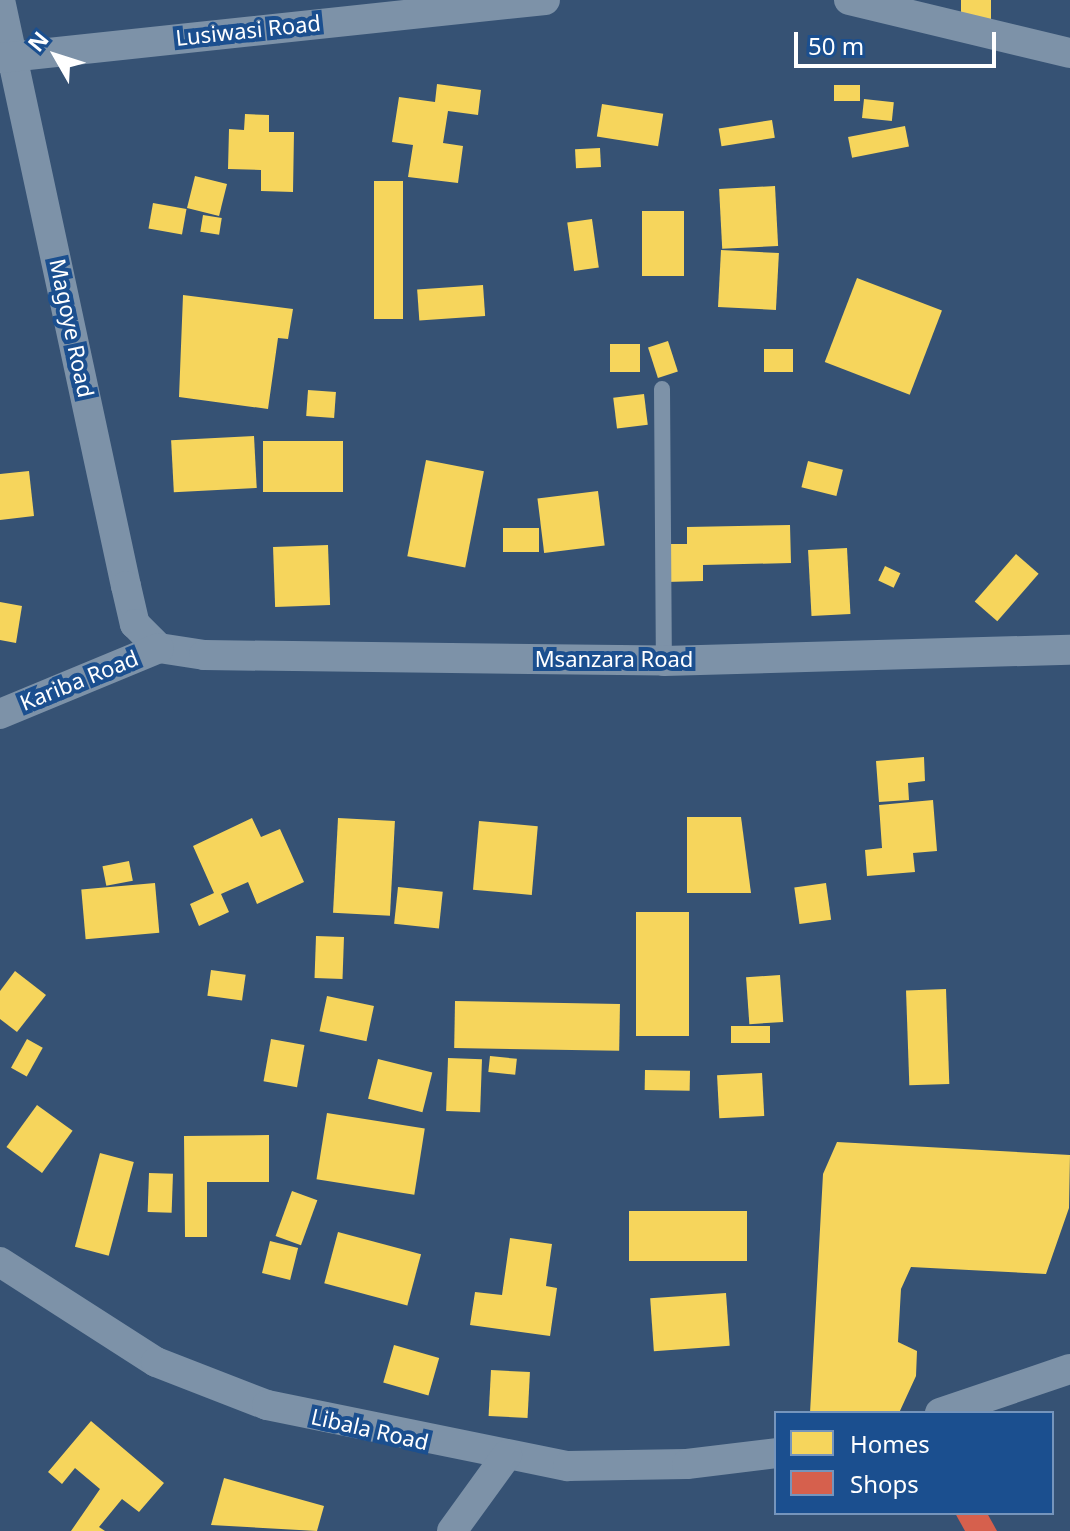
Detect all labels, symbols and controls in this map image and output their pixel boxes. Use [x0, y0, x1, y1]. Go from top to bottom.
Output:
street label: Lusiwasi Road [174, 9, 322, 51]
north arrow [16, 16, 96, 96]
scale bar [798, 16, 1000, 66]
text: N [20, 25, 55, 57]
text: 50 m [808, 29, 864, 62]
street label: Magoye Road [44, 256, 100, 400]
street label: Kariba Road [16, 644, 142, 716]
street label: Msanzara Road [535, 646, 693, 672]
street label: Libala Road [309, 1403, 431, 1455]
legend [774, 1411, 1054, 1515]
text: Homes [850, 1427, 930, 1460]
text: Shops [850, 1467, 919, 1500]

